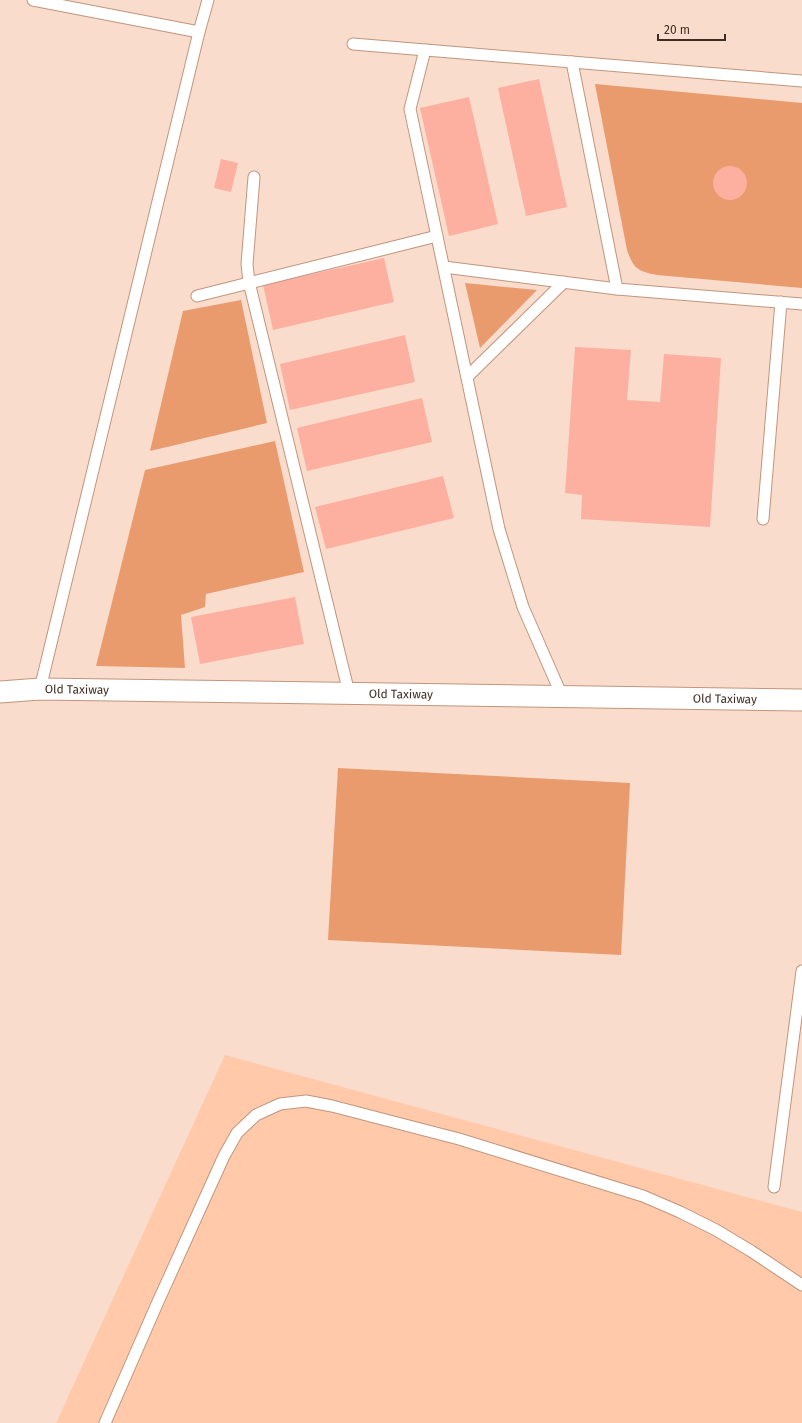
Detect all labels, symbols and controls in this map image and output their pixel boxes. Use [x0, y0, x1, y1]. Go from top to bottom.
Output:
scale bar [658, 16, 725, 42]
text: 20 m [664, 23, 690, 37]
street label: Old Taxiway [45, 682, 109, 697]
street label: Old Taxiway [369, 687, 433, 702]
street label: Old Taxiway [693, 691, 757, 706]

